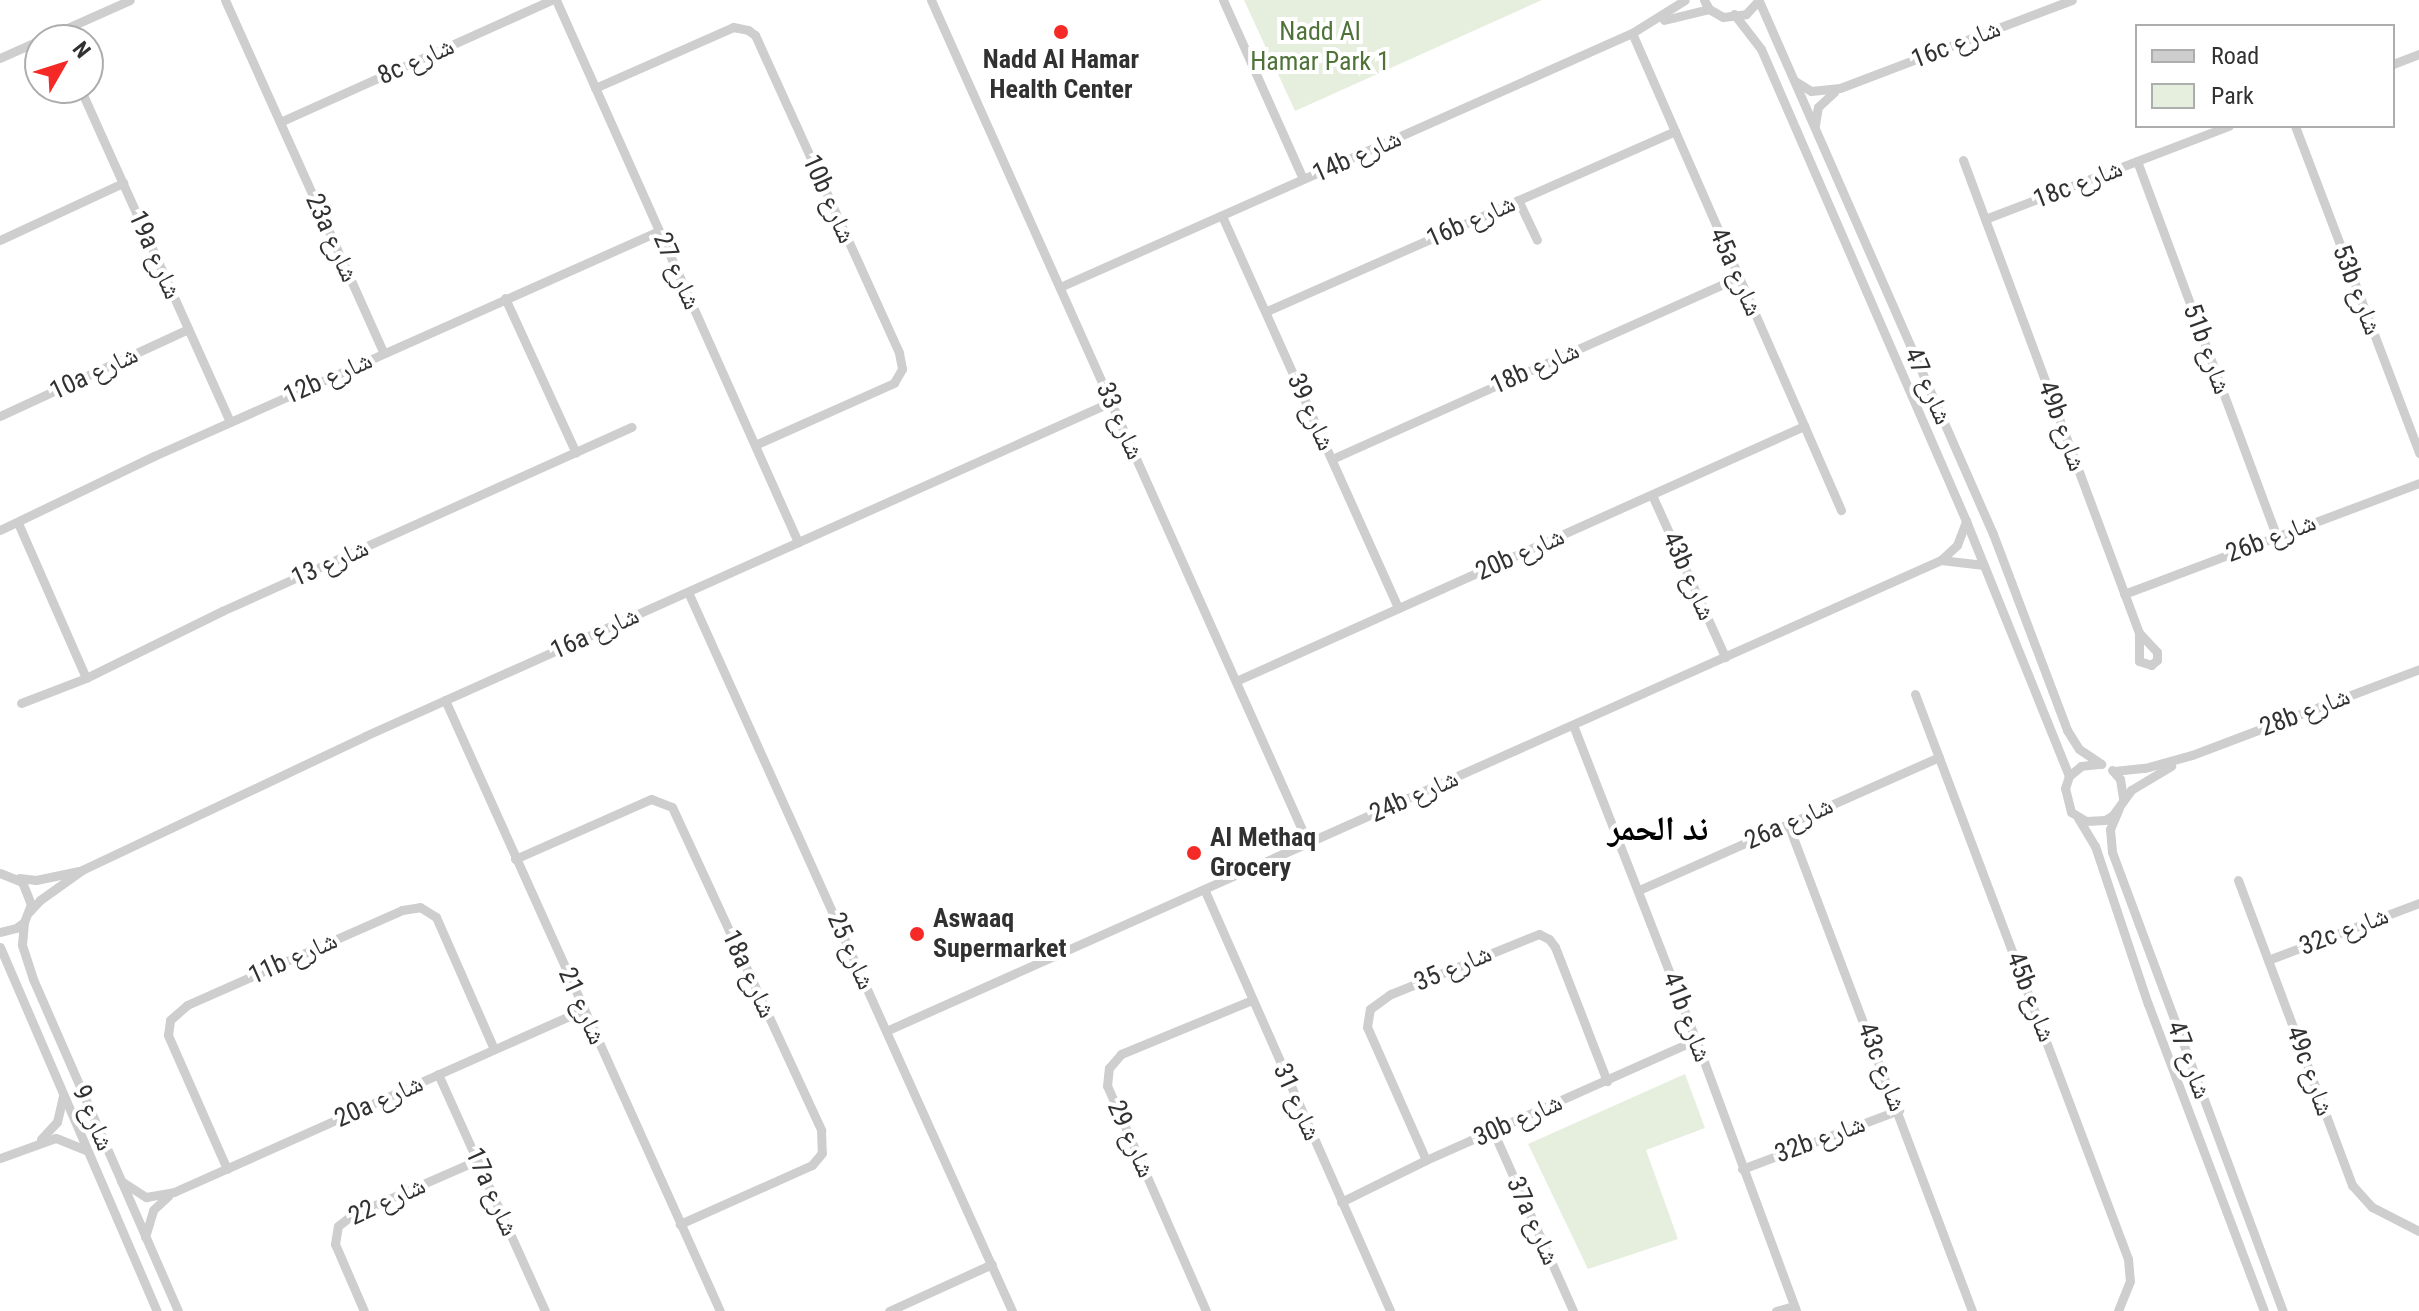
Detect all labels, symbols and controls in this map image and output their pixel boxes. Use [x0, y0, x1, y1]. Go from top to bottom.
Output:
street label: 16c شارع [1907, 13, 2005, 75]
park label: Nadd Al Hamar Park 1 [1250, 16, 1390, 78]
marker: Nadd Al Hamar Health Center [1052, 23, 1070, 41]
north arrow [24, 24, 104, 104]
legend [2135, 24, 2395, 128]
street label: 8c شارع [373, 30, 459, 92]
text: N [68, 37, 95, 63]
text: Road [2211, 42, 2259, 70]
place label: Nadd Al Hamar Health Center [983, 44, 1139, 106]
text: Park [2211, 82, 2254, 110]
street label: 14b شارع [1308, 123, 1406, 189]
street label: 10b شارع [796, 150, 862, 248]
street label: 18c شارع [2029, 153, 2127, 215]
street label: 16b شارع [1422, 188, 1520, 254]
street label: 23a شارع [299, 189, 365, 287]
street label: 19a شارع [122, 206, 188, 304]
street label: 45a شارع [1703, 223, 1769, 321]
street label: شارع 27 [646, 228, 708, 314]
street label: 53b شارع [2326, 241, 2388, 339]
street label: 51b شارع [2176, 300, 2238, 398]
street label: 18b شارع [1486, 335, 1584, 401]
street label: 10a شارع [45, 339, 143, 407]
street label: شارع 47 [1897, 343, 1959, 429]
street label: 12b شارع [279, 345, 377, 411]
street label: شارع 39 [1280, 369, 1342, 455]
street label: 49b شارع [2031, 377, 2093, 475]
street label: شارع 33 [1089, 378, 1151, 464]
street label: 26b شارع [2222, 507, 2320, 569]
street label: 20b شارع [1471, 521, 1569, 587]
street label: 43b شارع [1656, 527, 1722, 625]
street label: شارع 13 [287, 532, 373, 594]
street label: 16a شارع [546, 600, 644, 666]
street label: 28b شارع [2256, 681, 2354, 743]
street label: 24b شارع [1365, 763, 1463, 829]
street label: 26a شارع [1740, 790, 1838, 856]
district label: ند الحمر [1608, 809, 1708, 849]
place label: Al Methaq Grocery [1210, 822, 1316, 884]
marker: Al Methaq Grocery [1185, 844, 1203, 862]
street label: 32c شارع [2295, 900, 2393, 962]
place label: Aswaaq Supermarket [933, 903, 1066, 964]
street label: شارع 25 [820, 908, 882, 994]
street label: 11b شارع [244, 925, 342, 991]
street label: 18a شارع [715, 925, 783, 1023]
marker: Aswaaq Supermarket [908, 925, 926, 943]
street label: شارع 35 [1410, 938, 1496, 998]
street label: 45b شارع [2000, 948, 2062, 1046]
street label: شارع 21 [551, 963, 613, 1049]
street label: 41b شارع [1656, 968, 1718, 1066]
street label: شارع 47 [2160, 1017, 2218, 1103]
street label: 43c شارع [1851, 1018, 1913, 1116]
street label: 49c شارع [2279, 1022, 2341, 1120]
street label: شارع 31 [1266, 1059, 1328, 1145]
street label: 20a شارع [330, 1068, 428, 1134]
street label: شارع 9 [65, 1081, 121, 1155]
street label: 30b شارع [1469, 1087, 1567, 1153]
street label: شارع 29 [1100, 1096, 1162, 1182]
street label: 32b شارع [1771, 1108, 1869, 1170]
street label: 17a شارع [459, 1143, 525, 1241]
street label: شارع 22 [344, 1170, 430, 1232]
street label: 37a شارع [1500, 1172, 1566, 1270]

